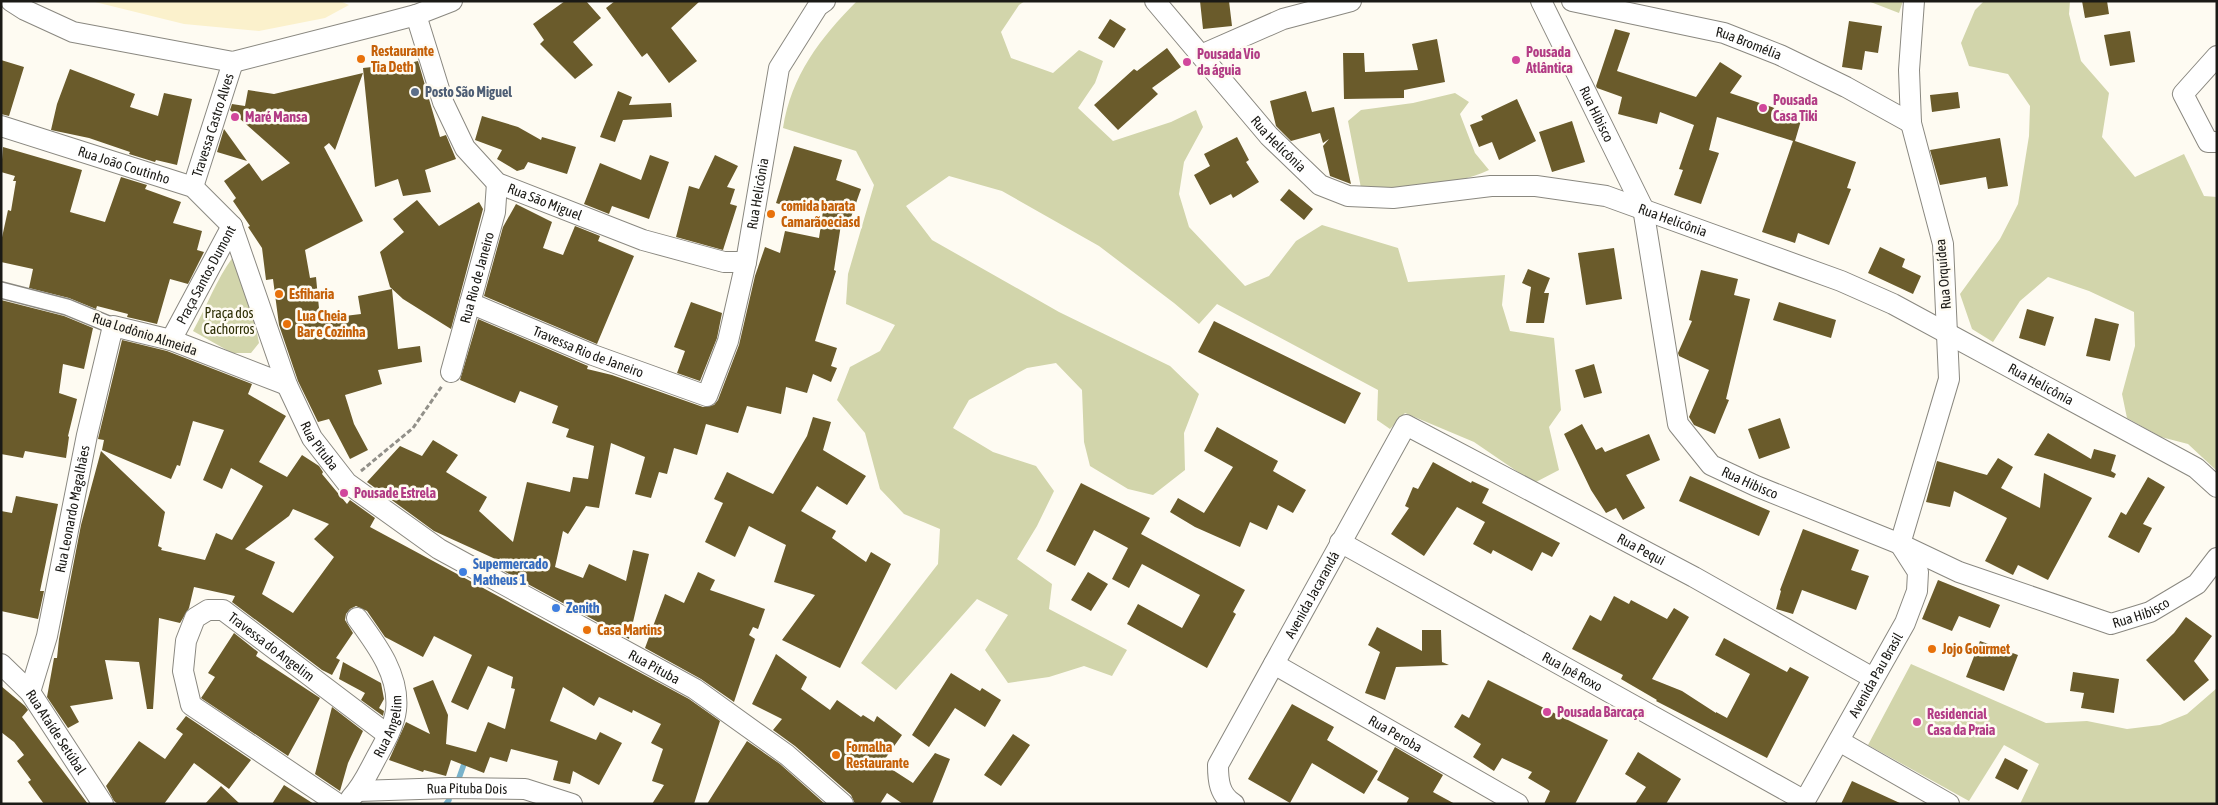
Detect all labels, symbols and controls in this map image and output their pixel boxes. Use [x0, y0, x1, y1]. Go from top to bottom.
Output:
street label: Rua Bromélia [1714, 24, 1784, 63]
place label: Restaurante Tia Deth [371, 43, 434, 75]
place label: Pousada Atlântica [1525, 44, 1573, 76]
place label: Pousada Vio da águia [1197, 46, 1261, 78]
marker: Restaurante Tia Deth [355, 53, 367, 65]
marker: Pousada Atlântica [1510, 54, 1522, 66]
marker: Pousada Vio da águia [1181, 56, 1193, 68]
street label: Travessa Castro Alves [189, 71, 237, 179]
street label: Rua Hibisco [1576, 83, 1617, 145]
place label: Posto São Miguel [425, 84, 512, 100]
marker: Posto São Miguel [409, 86, 421, 98]
place label: Pousada Casa Tiki [1773, 92, 1818, 124]
marker: Pousada Casa Tiki [1757, 102, 1769, 114]
place label: Maré Mansa [245, 109, 308, 125]
marker: Maré Mansa [229, 111, 241, 123]
street label: Rua Helicônia [1248, 113, 1309, 175]
street label: Rua João Coutinho [76, 143, 172, 187]
street label: Rua Helicônia [744, 157, 772, 230]
street label: Rua São Miguel [505, 180, 585, 224]
place label: comida barata Camarãoeciasd [781, 198, 860, 230]
street label: Rua Helicônia [1636, 200, 1709, 240]
marker: comida barata Camarãoeciasd [765, 208, 777, 220]
street label: Praça Santos Dumont [173, 223, 239, 327]
street label: Rua Rio de Janeiro [457, 230, 497, 325]
street label: Rua Orquídea [1932, 238, 1954, 310]
place label: Esfiharia [289, 286, 335, 302]
marker: Esfiharia [273, 288, 285, 300]
park label: Praça dos Cachorros [203, 305, 255, 337]
place label: Lua Cheia Bar e Cozinha [297, 308, 366, 340]
street label: Rua Lodônio Almeida [91, 310, 199, 358]
marker: Lua Cheia Bar e Cozinha [281, 318, 293, 330]
street label: Travessa Rio de Janeiro [531, 323, 646, 381]
street label: Rua Helicônia [2006, 360, 2076, 408]
street label: Rua Pituba [297, 419, 342, 473]
street label: Rua Leonardo Magalhães [52, 444, 93, 574]
street label: Rua Hibisco [1719, 463, 1781, 502]
place label: Pousade Estrela [354, 485, 437, 501]
marker: Pousade Estrela [338, 487, 350, 499]
street label: Rua Pequi [1615, 530, 1668, 568]
street label: Avenida Jacarandá [1282, 548, 1343, 641]
place label: Supermercado Matheus 1 [473, 556, 549, 588]
marker: Supermercado Matheus 1 [457, 566, 469, 578]
street label: Rua Hibisco [2110, 594, 2172, 631]
place label: Zenith [566, 600, 600, 616]
marker: Zenith [550, 602, 562, 614]
street label: Travessa do Angelim [225, 609, 318, 684]
place label: Casa Martins [597, 622, 662, 638]
marker: Casa Martins [581, 624, 593, 636]
street label: Avenida Pau Brasil [1845, 630, 1906, 720]
place label: Jojo Gourmet [1941, 641, 2010, 657]
marker: Jojo Gourmet [1926, 643, 1938, 655]
street label: Rua Pituba [626, 646, 683, 687]
street label: Rua Ipê Roxo [1540, 648, 1605, 695]
street label: Rua Ataíde Setúbal [23, 687, 90, 777]
street label: Rua Angelim [370, 695, 405, 760]
place label: Pousada Barcaça [1557, 704, 1645, 720]
marker: Pousada Barcaça [1541, 706, 1553, 718]
place label: Residencial Casa da Praia [1927, 706, 1996, 738]
street label: Rua Peroba [1366, 712, 1425, 755]
marker: Residencial Casa da Praia [1911, 716, 1923, 728]
place label: Fornalha Restaurante [846, 739, 909, 771]
marker: Fornalha Restaurante [830, 749, 842, 761]
street label: Rua Pituba Dois [426, 780, 507, 797]

